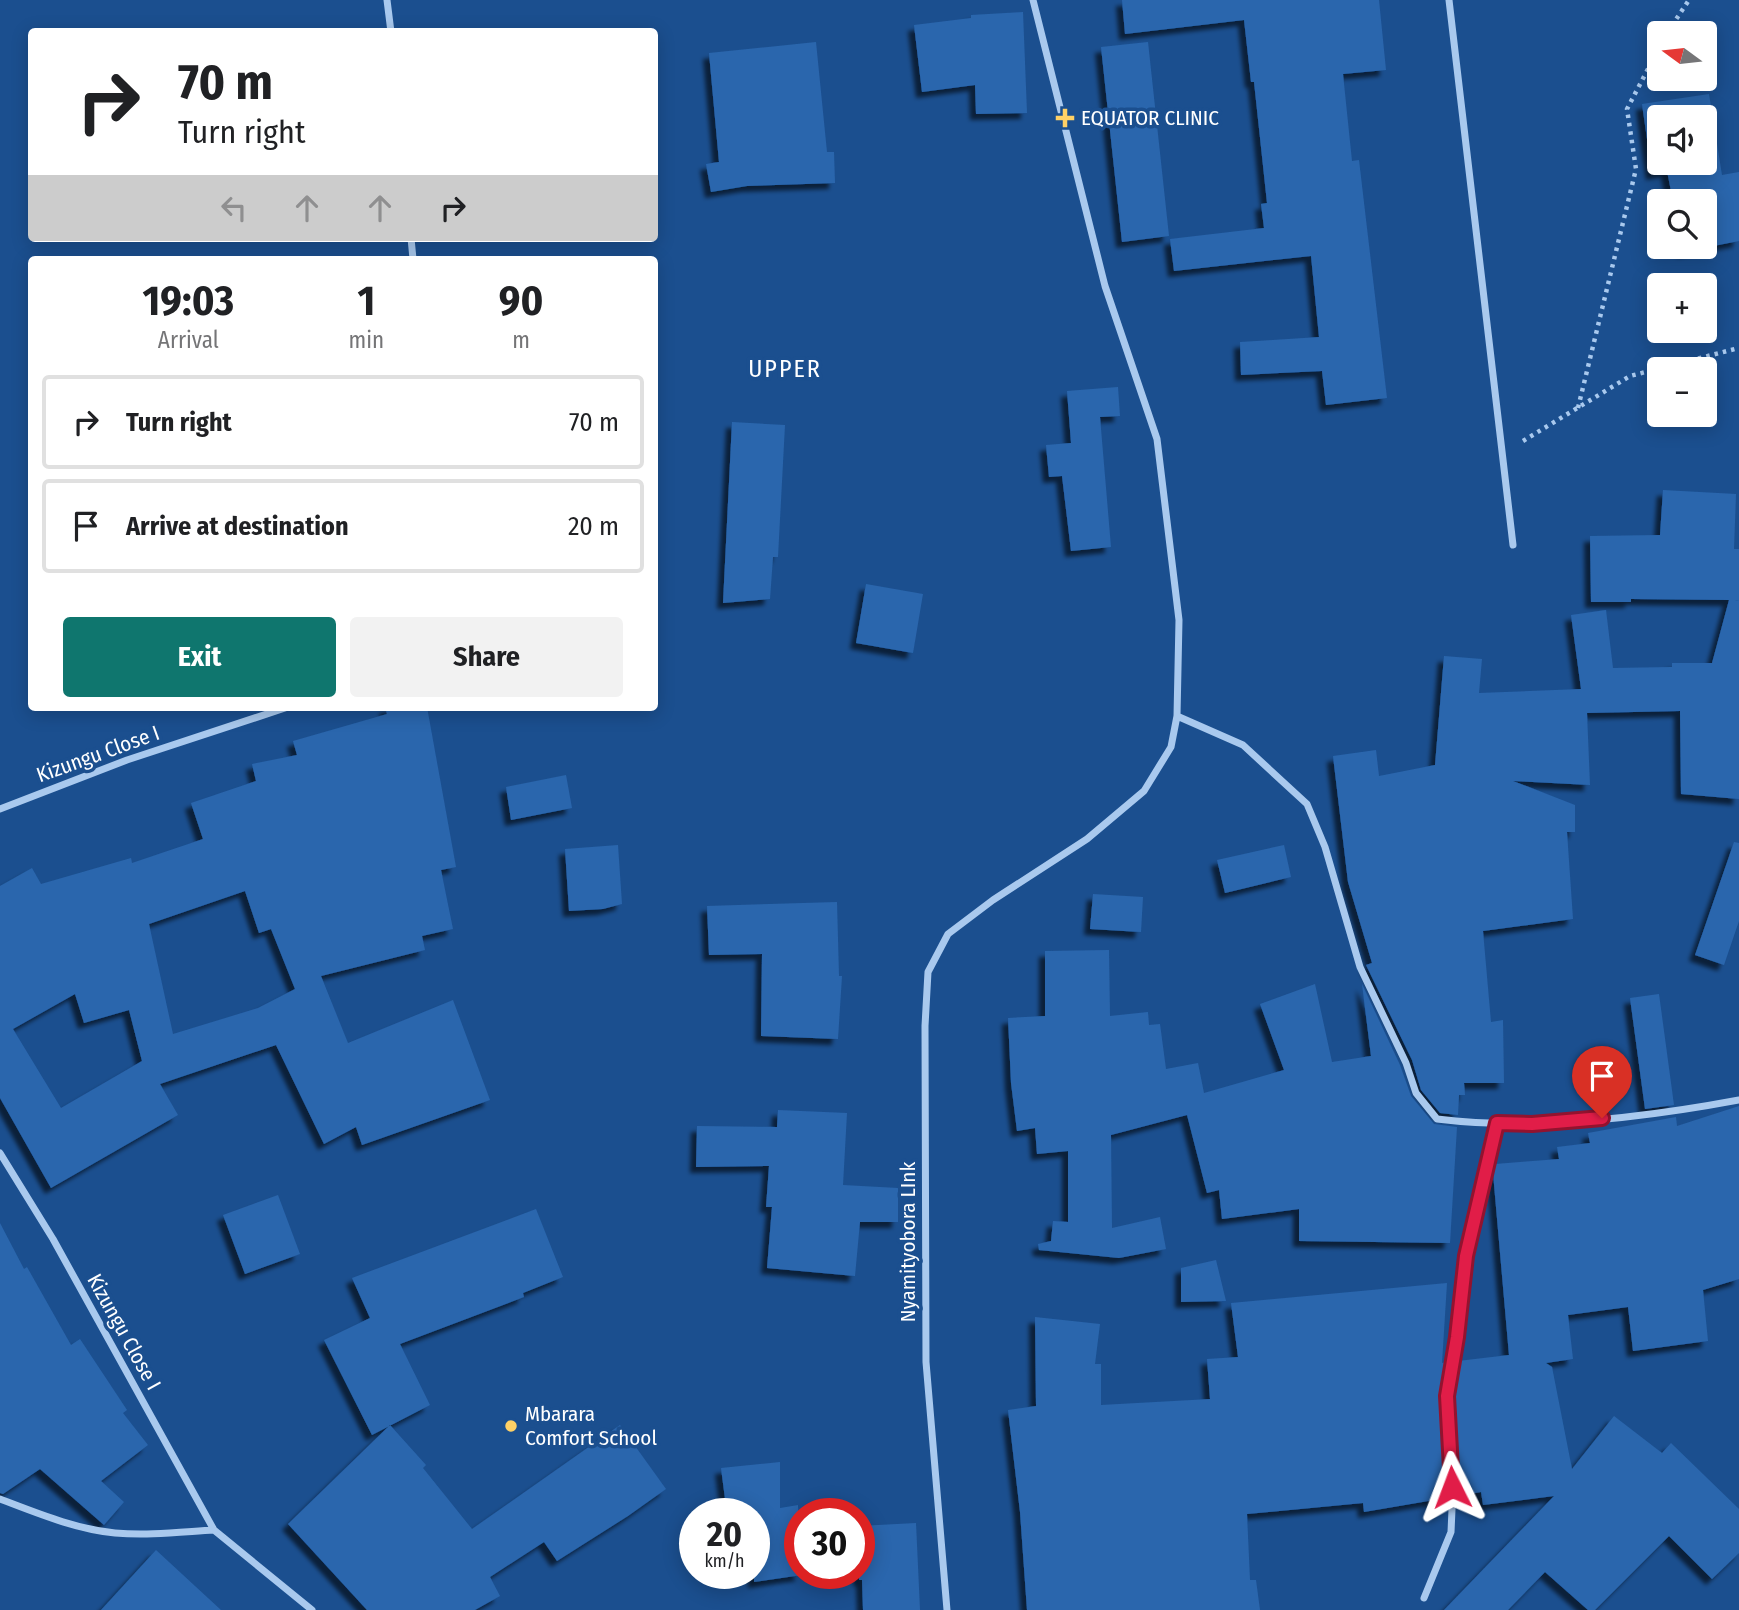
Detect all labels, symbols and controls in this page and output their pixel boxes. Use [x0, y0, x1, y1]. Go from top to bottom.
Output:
north arrow [1647, 21, 1717, 91]
map controls [1647, 21, 1717, 427]
text: 70 m [178, 53, 273, 112]
icon: right [63, 56, 154, 147]
place label: EQUATOR CLINIC [1081, 105, 1219, 131]
button: sound [1647, 105, 1717, 175]
marker: EQUATOR CLINIC [1055, 108, 1075, 128]
text: Turn right [178, 113, 305, 151]
icon: left [215, 189, 253, 227]
icon: ahead [288, 189, 326, 227]
icon: ahead [361, 189, 399, 227]
icon: right [434, 189, 472, 227]
button: search [1647, 189, 1717, 259]
button: + [1647, 273, 1717, 343]
text: 19:03 [143, 276, 234, 326]
text: 1 [358, 276, 375, 326]
text: 90 [499, 276, 543, 326]
text: Arrival [158, 326, 219, 354]
text: min [349, 326, 384, 354]
text: m [512, 326, 530, 354]
district label: UPPER [748, 355, 822, 383]
button: − [1647, 357, 1717, 427]
icon: right [67, 403, 105, 441]
text: Turn right [126, 407, 232, 438]
text: 70 m [569, 407, 619, 438]
icon: arrive [67, 507, 105, 545]
text: Arrive at destination [126, 511, 349, 542]
text: 20 m [568, 511, 619, 542]
button: Exit [63, 617, 336, 697]
button: Share [350, 617, 623, 697]
street label: Kizungu Close I [33, 720, 163, 788]
pin [1572, 1046, 1632, 1118]
icon: arrive [1583, 1057, 1621, 1095]
street label: Nyamityobora LInk [895, 1162, 921, 1322]
street label: Kizungu Close I [81, 1269, 167, 1395]
place label: Mbarara Comfort School [525, 1401, 657, 1451]
marker: Mbarara Comfort School [503, 1418, 519, 1434]
position arrow [1415, 1450, 1489, 1524]
speed limit sign: 30 [784, 1498, 875, 1589]
text: 20 [707, 1513, 742, 1555]
text: km/h [704, 1550, 745, 1572]

